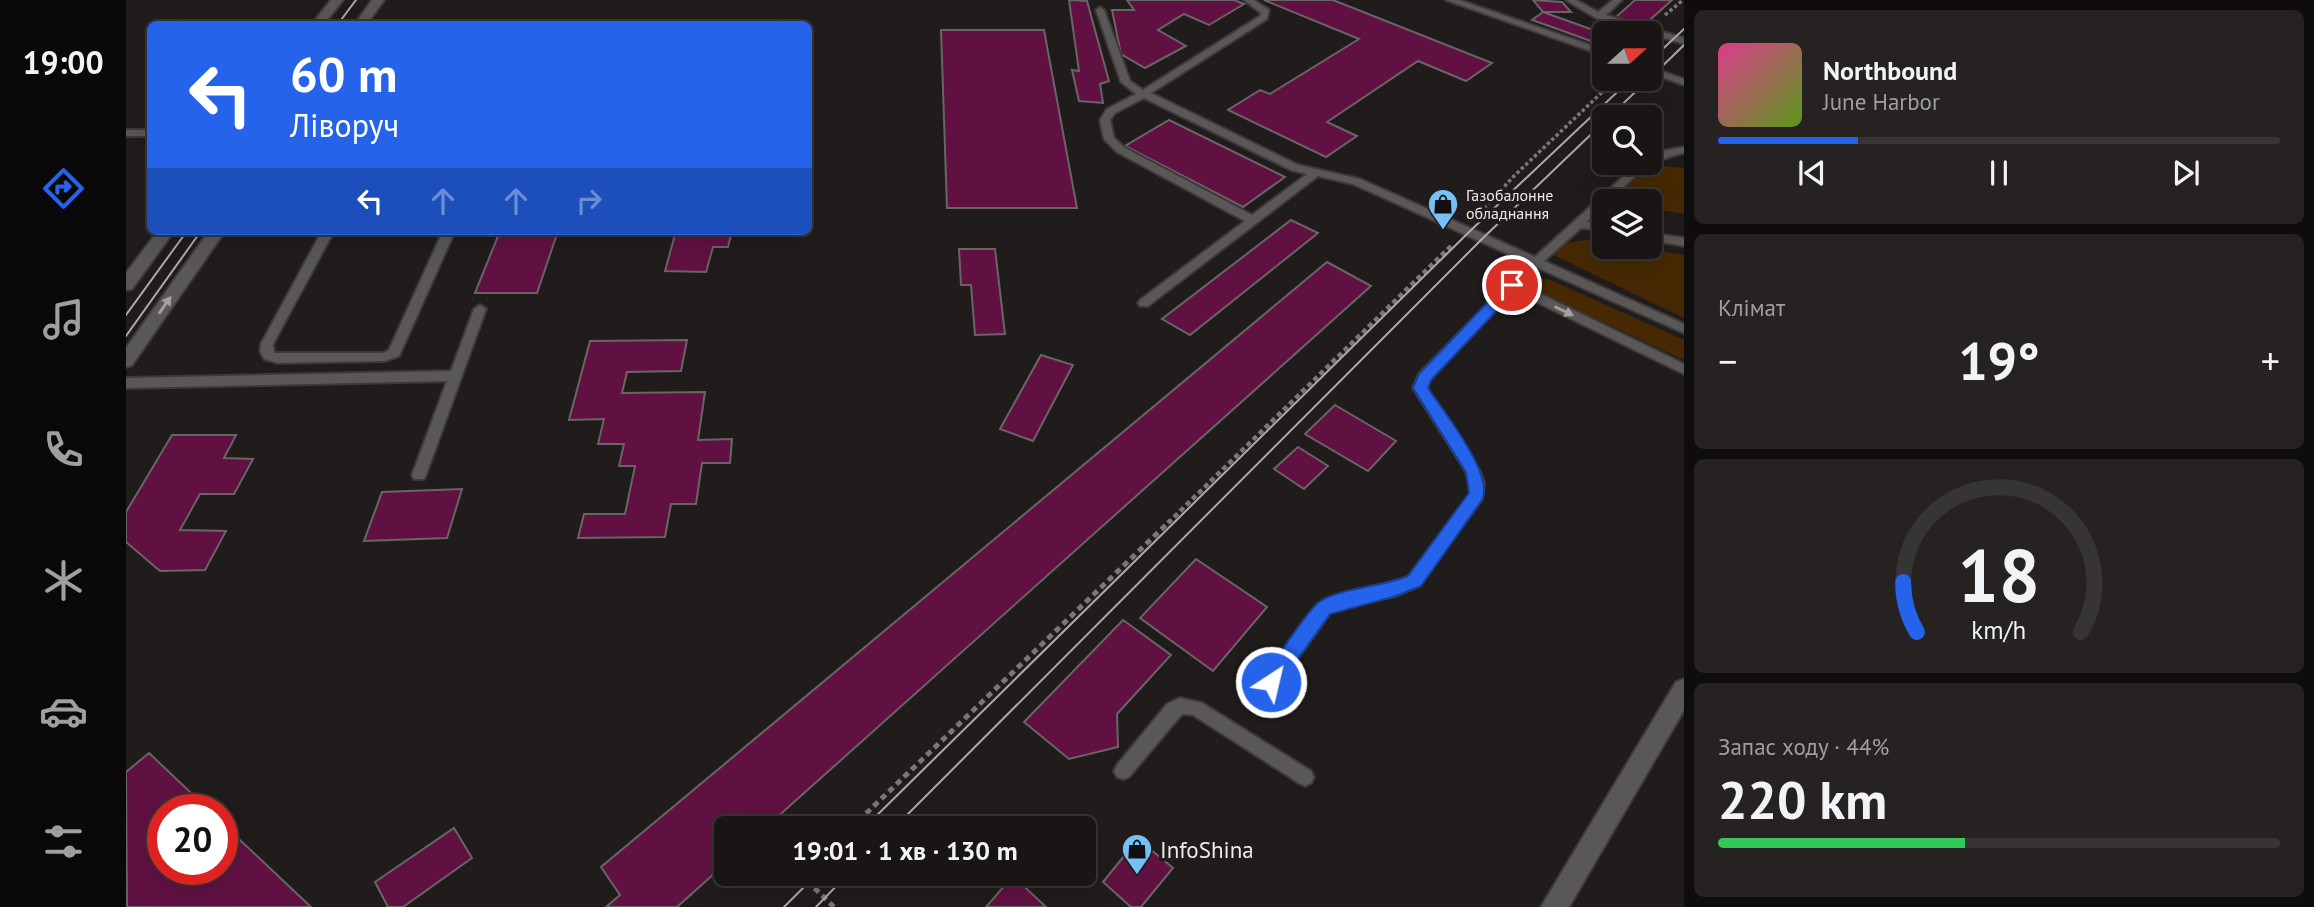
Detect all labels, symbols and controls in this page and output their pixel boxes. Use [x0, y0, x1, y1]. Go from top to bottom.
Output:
north arrow [1592, 21, 1662, 91]
map controls [1592, 21, 1662, 259]
text: 19:00 [22, 41, 104, 83]
text: 60 m [290, 42, 397, 106]
icon: left [175, 49, 266, 140]
text: Northbound [1823, 54, 1957, 87]
text: June Harbor [1823, 87, 1940, 116]
text: Ліворуч [290, 104, 399, 146]
button: search [1592, 105, 1662, 175]
icon: previous [1793, 154, 1831, 192]
icon: pause [1980, 154, 2018, 192]
icon: next [2167, 154, 2205, 192]
icon: directions [39, 164, 88, 213]
icon: left [351, 182, 389, 220]
icon: ahead [424, 182, 462, 220]
icon: ahead [497, 182, 535, 220]
icon: right [570, 182, 608, 220]
place label: Газобалонне обладнання [1466, 185, 1553, 223]
shop icon: Газобалонне обладнання [1426, 187, 1460, 231]
button: layers [1592, 189, 1662, 259]
pin [1482, 255, 1542, 315]
icon: arrive [1493, 266, 1531, 304]
text: Клімат [1718, 293, 1785, 322]
icon: music [39, 295, 88, 344]
one-way arrow [158, 296, 172, 314]
one-way arrow [1554, 305, 1574, 316]
text: 19° [1958, 327, 2040, 394]
text: − [1718, 336, 1737, 385]
text: + [2261, 336, 2280, 385]
icon: phone [39, 425, 88, 474]
text: 18 [1958, 528, 2040, 622]
icon: climate [39, 556, 88, 605]
text: km/h [1972, 613, 2026, 645]
position arrow [1234, 645, 1308, 719]
icon: car [39, 687, 88, 736]
text: Запас ходу · 44% [1718, 732, 1889, 761]
text: 220 km [1718, 766, 1887, 833]
speed limit sign: 20 [147, 794, 238, 885]
icon: filters [39, 817, 88, 866]
shop icon: InfoShina [1120, 832, 1154, 876]
text: 19:01 · 1 хв · 130 m [792, 834, 1018, 867]
place label: InfoShina [1160, 835, 1254, 864]

